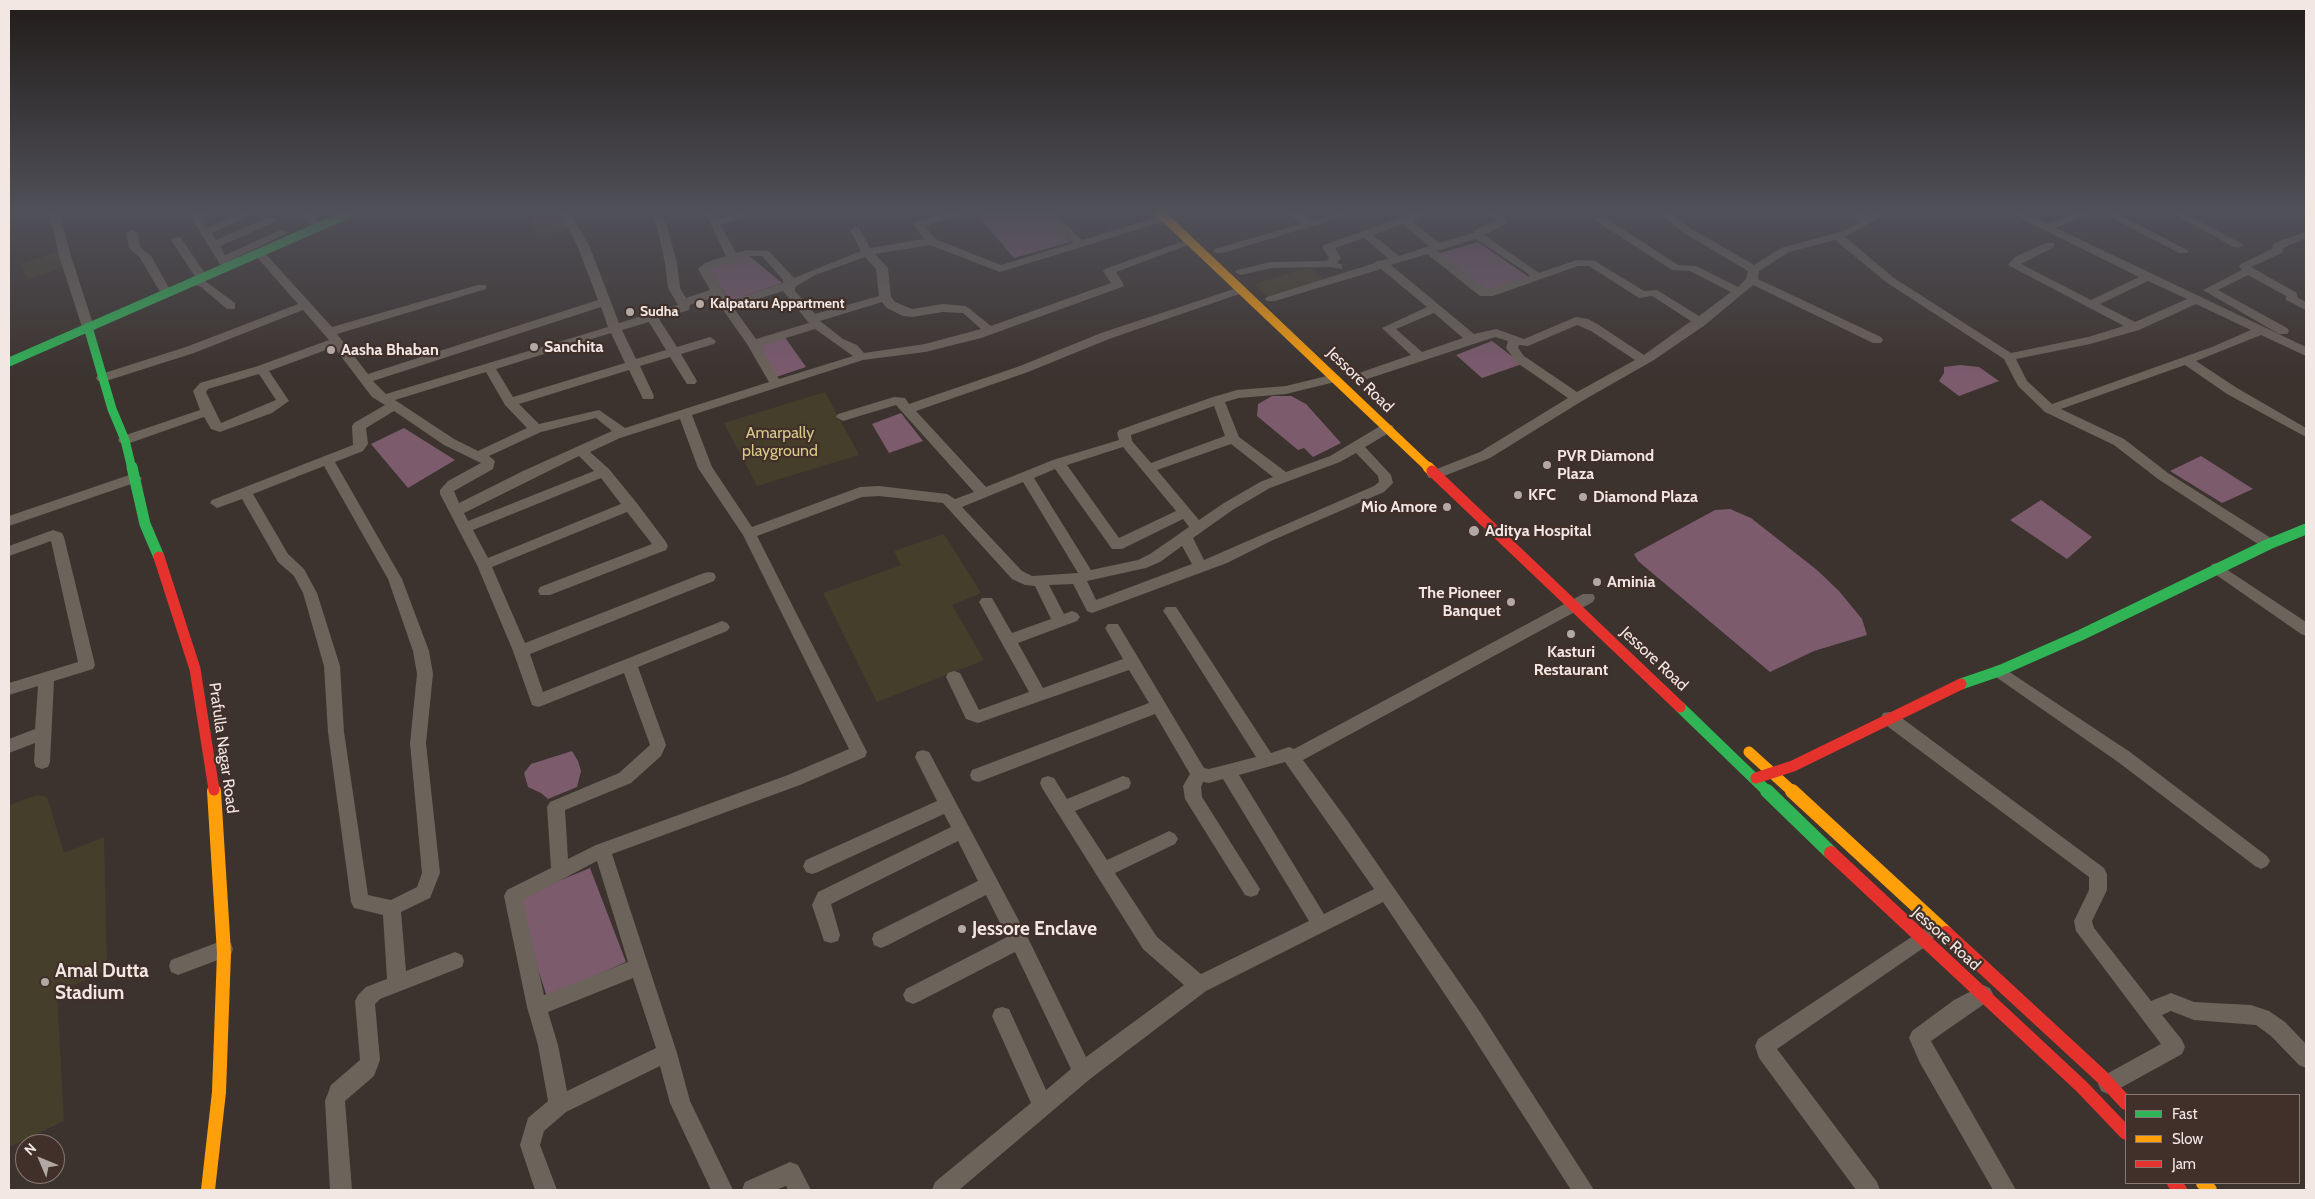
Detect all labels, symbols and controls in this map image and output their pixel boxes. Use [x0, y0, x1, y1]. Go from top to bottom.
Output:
place label: Kalpataru Appartment [710, 296, 845, 312]
marker: Kalpataru Appartment [694, 298, 706, 310]
place label: Sudha [640, 304, 678, 320]
marker: Sudha [624, 306, 636, 318]
place label: Sanchita [544, 337, 603, 357]
place label: Aasha Bhaban [341, 340, 439, 360]
marker: Sanchita [528, 341, 540, 353]
street label: Jessore Road [1323, 343, 1397, 417]
marker: Aasha Bhaban [325, 344, 337, 356]
park label: Amarpally playground [742, 423, 818, 461]
place label: PVR Diamond Plaza [1557, 446, 1654, 484]
marker: PVR Diamond Plaza [1541, 459, 1553, 471]
place label: KFC [1528, 485, 1556, 505]
place label: Diamond Plaza [1593, 487, 1698, 507]
marker: KFC [1512, 489, 1524, 501]
marker: Diamond Plaza [1577, 491, 1589, 503]
place label: Mio Amore [1361, 497, 1437, 517]
marker: Mio Amore [1441, 501, 1453, 513]
place label: Aditya Hospital [1485, 521, 1591, 541]
marker: Aditya Hospital [1467, 524, 1481, 538]
place label: Aminia [1607, 572, 1655, 592]
marker: Aminia [1591, 576, 1603, 588]
place label: The Pioneer Banquet [1419, 583, 1501, 621]
marker: The Pioneer Banquet [1505, 596, 1517, 608]
street label: Jessore Road [1616, 623, 1692, 695]
marker: Kasturi Restaurant [1565, 628, 1577, 640]
place label: Kasturi Restaurant [1534, 642, 1608, 680]
street label: Prafulla Nagar Road [204, 681, 242, 815]
street label: Jessore Road [1908, 903, 1984, 975]
place label: Jessore Enclave [972, 918, 1097, 940]
marker: Jessore Enclave [956, 923, 968, 935]
place label: Amal Dutta Stadium [55, 960, 149, 1004]
marker: Amal Dutta Stadium [39, 976, 51, 988]
legend [2125, 1094, 2300, 1184]
text: Fast [2172, 1105, 2197, 1123]
text: Slow [2172, 1130, 2203, 1148]
north arrow [15, 1134, 65, 1184]
text: N [20, 1139, 40, 1159]
text: Jam [2172, 1155, 2196, 1173]

